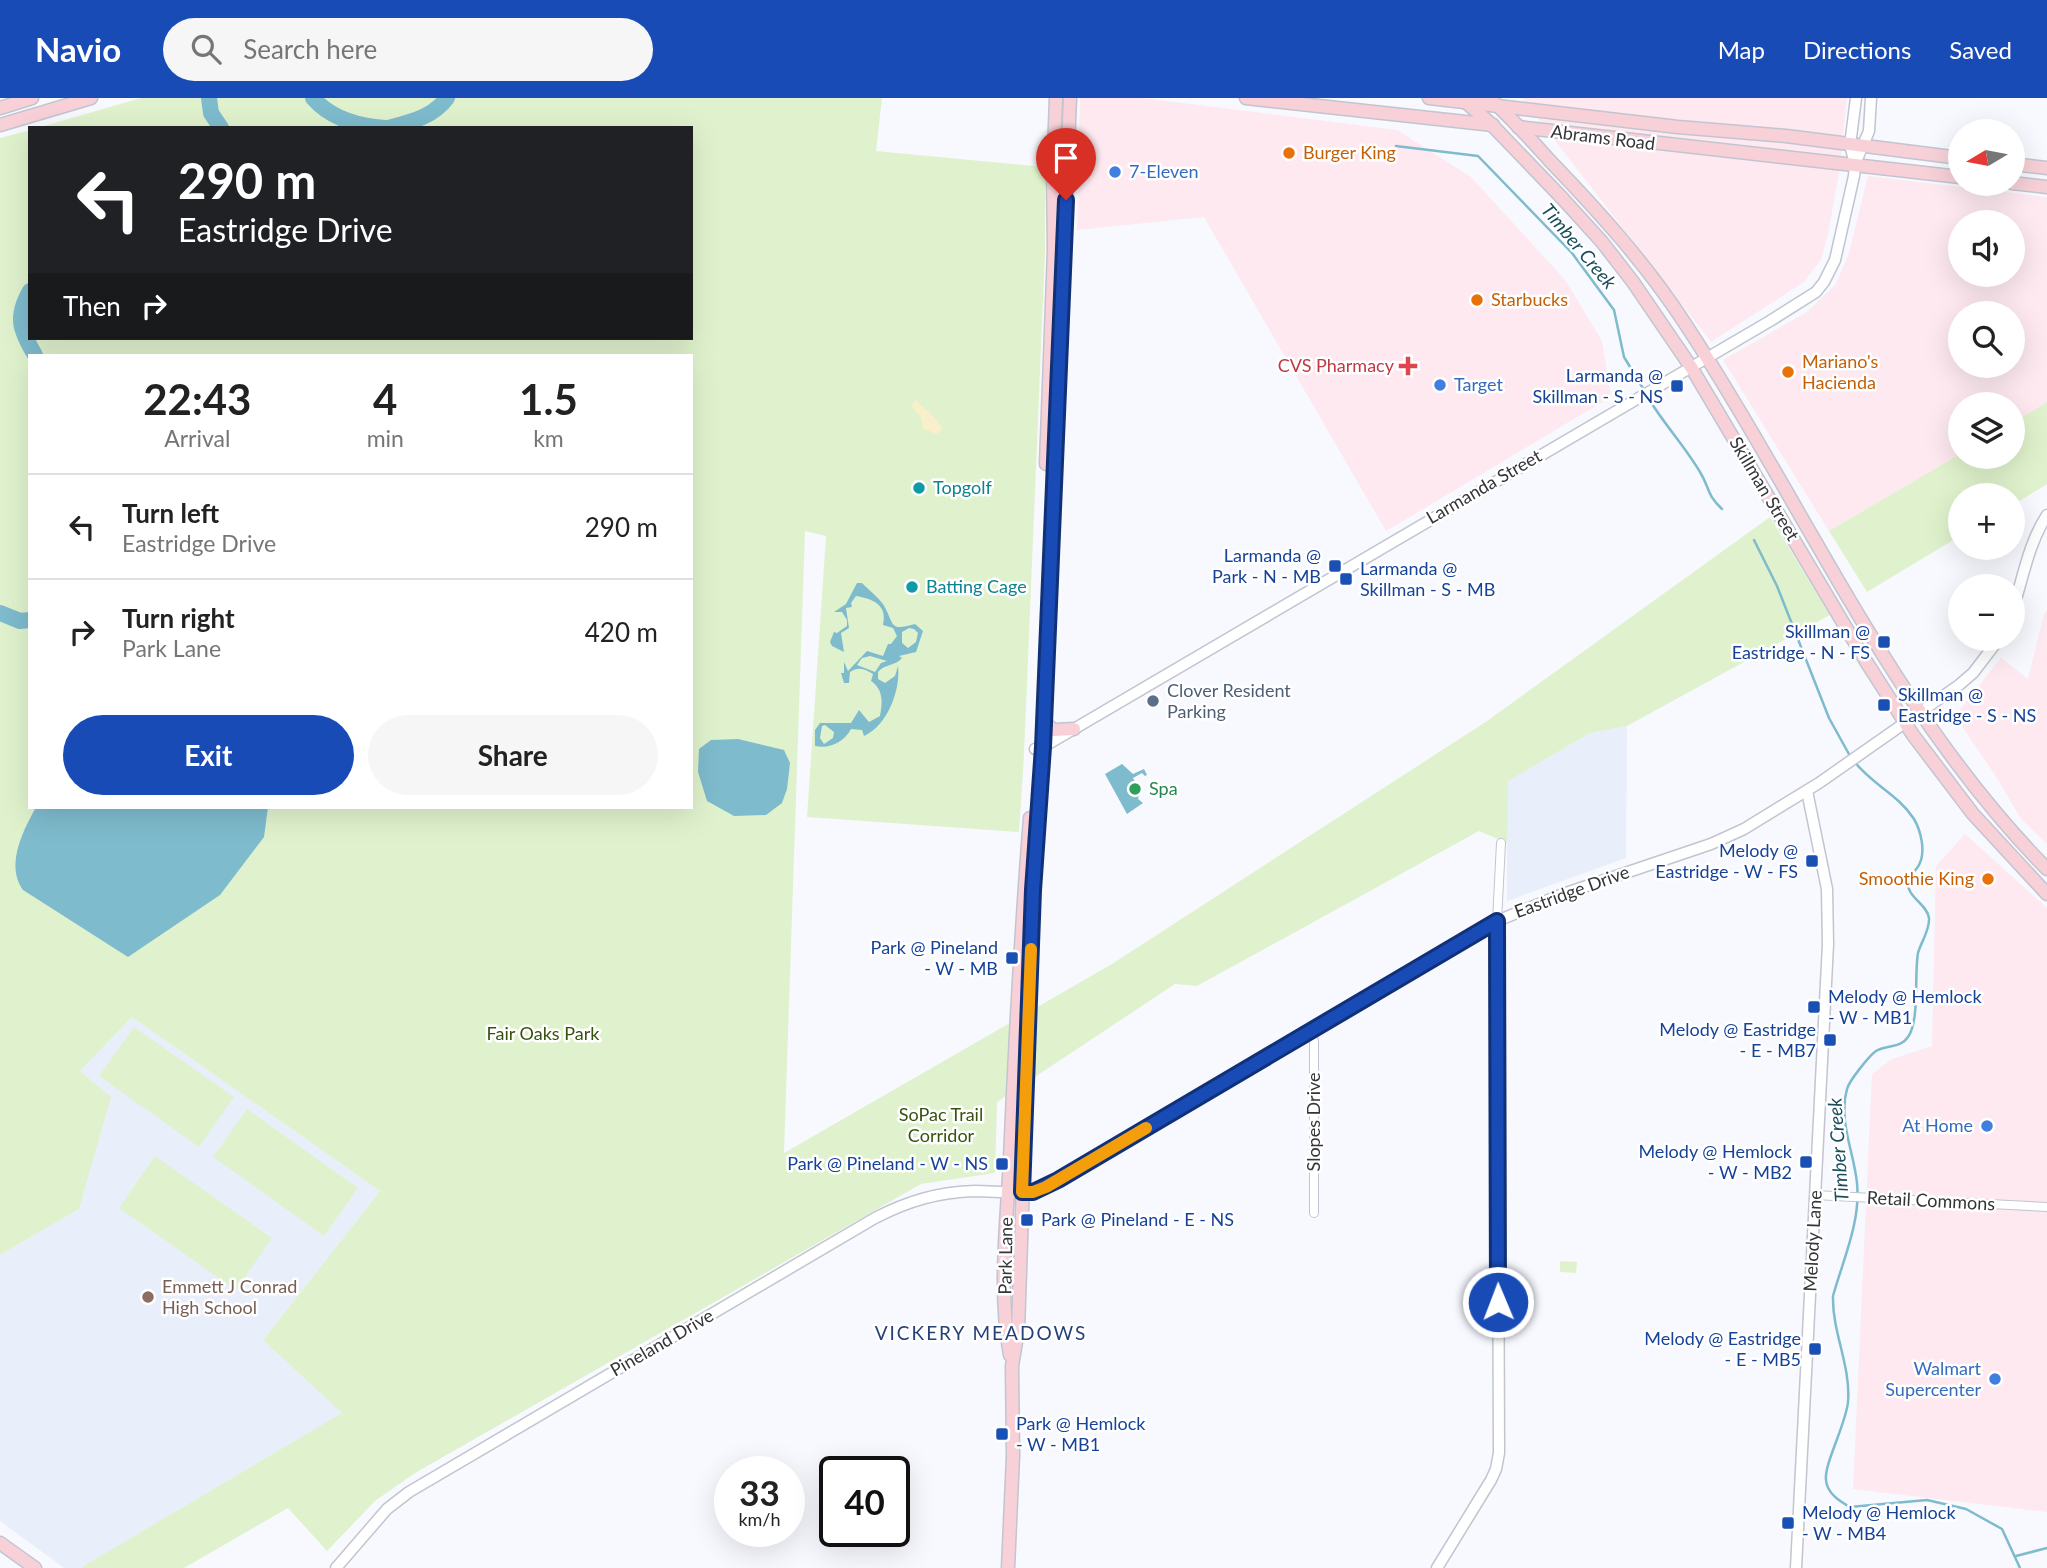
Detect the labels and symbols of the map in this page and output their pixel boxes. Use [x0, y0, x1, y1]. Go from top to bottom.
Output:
north arrow [1948, 119, 2025, 196]
street label: Abrams Road [1550, 120, 1656, 154]
pin [1036, 128, 1096, 200]
place label: Burger King [1303, 141, 1396, 163]
marker: Burger King [1281, 145, 1297, 161]
place label: 7-Eleven [1129, 160, 1199, 182]
marker: 7-Eleven [1107, 164, 1123, 180]
water label: Timber Creek [1537, 198, 1622, 294]
place label: Starbucks [1491, 288, 1568, 310]
marker: Starbucks [1469, 292, 1485, 308]
place label: Mariano's Hacienda [1802, 350, 1879, 393]
place label: CVS Pharmacy [1278, 354, 1395, 376]
marker: CVS Pharmacy [1400, 358, 1416, 374]
place label: Larmanda @ Skillman - S - NS [1533, 364, 1663, 407]
marker: Mariano's Hacienda [1780, 364, 1796, 380]
place label: Target [1454, 373, 1504, 395]
marker: Target [1432, 377, 1448, 393]
marker: Larmanda @ Skillman - S - NS [1669, 378, 1685, 394]
street label: Skillman Street [1725, 433, 1805, 545]
street label: Larmanda Street [1422, 444, 1546, 528]
place label: Topgolf [933, 476, 992, 498]
marker: Topgolf [911, 480, 927, 496]
place label: Larmanda @ Park - N - MB [1212, 544, 1321, 587]
place label: Larmanda @ Skillman - S - MB [1360, 557, 1495, 600]
marker: Larmanda @ Park - N - MB [1327, 558, 1343, 574]
marker: Larmanda @ Skillman - S - MB [1338, 571, 1354, 587]
place label: Batting Cage [926, 575, 1027, 597]
marker: Batting Cage [904, 579, 920, 595]
place label: Skillman @ Eastridge - N - FS [1732, 620, 1870, 663]
marker: Skillman @ Eastridge - N - FS [1876, 634, 1892, 650]
place label: Clover Resident Parking [1167, 679, 1291, 722]
place label: Skillman @ Eastridge - S - NS [1898, 683, 2036, 726]
marker: Clover Resident Parking [1145, 693, 1161, 709]
marker: Skillman @ Eastridge - S - NS [1876, 697, 1892, 713]
place label: Spa [1149, 777, 1178, 799]
marker: Spa [1127, 781, 1143, 797]
place label: Melody @ Eastridge - W - FS [1655, 839, 1798, 882]
marker: Melody @ Eastridge - W - FS [1804, 853, 1820, 869]
street label: Eastridge Drive [1511, 860, 1632, 922]
place label: Smoothie King [1859, 867, 1974, 889]
marker: Smoothie King [1980, 871, 1996, 887]
place label: Park @ Pineland - W - MB [871, 936, 998, 979]
marker: Park @ Pineland - W - MB [1004, 950, 1020, 966]
place label: Melody @ Hemlock - W - MB1 [1828, 985, 1982, 1028]
marker: Melody @ Hemlock - W - MB1 [1806, 999, 1822, 1015]
place label: Melody @ Eastridge - E - MB7 [1659, 1018, 1816, 1061]
park label: Fair Oaks Park [487, 1022, 600, 1044]
marker: Melody @ Eastridge - E - MB7 [1822, 1032, 1838, 1048]
street label: Slopes Drive [1302, 1073, 1324, 1171]
water label: Timber Creek [1822, 1096, 1853, 1203]
park label: SoPac Trail Corridor [899, 1103, 983, 1146]
place label: At Home [1902, 1114, 1973, 1136]
marker: At Home [1979, 1118, 1995, 1134]
place label: Melody @ Hemlock - W - MB2 [1638, 1140, 1793, 1183]
place label: Park @ Pineland - W - NS [787, 1152, 988, 1174]
marker: Melody @ Hemlock - W - MB2 [1798, 1154, 1814, 1170]
marker: Park @ Pineland - W - NS [994, 1156, 1010, 1172]
street label: Retail Commons [1866, 1186, 1996, 1214]
street label: Melody Lane [1798, 1190, 1826, 1292]
place label: Park @ Pineland - E - NS [1041, 1208, 1234, 1230]
marker: Park @ Pineland - E - NS [1019, 1212, 1035, 1228]
street label: Park Lane [993, 1217, 1017, 1295]
position arrow [1461, 1265, 1535, 1339]
place label: Emmett J Conrad High School [162, 1275, 297, 1318]
marker: Emmett J Conrad High School [140, 1289, 156, 1305]
street label: Pineland Drive [606, 1304, 717, 1381]
district label: VICKERY MEADOWS [875, 1321, 1087, 1344]
place label: Melody @ Eastridge - E - MB5 [1644, 1327, 1801, 1370]
marker: Melody @ Eastridge - E - MB5 [1807, 1341, 1823, 1357]
place label: Walmart Supercenter [1885, 1357, 1982, 1400]
marker: Walmart Supercenter [1987, 1371, 2003, 1387]
place label: Park @ Hemlock - W - MB1 [1016, 1412, 1146, 1455]
marker: Park @ Hemlock - W - MB1 [994, 1426, 1010, 1442]
speed limit sign: 40 [819, 1456, 910, 1547]
place label: Melody @ Hemlock - W - MB4 [1802, 1501, 1956, 1544]
marker: Melody @ Hemlock - W - MB4 [1780, 1515, 1796, 1531]

